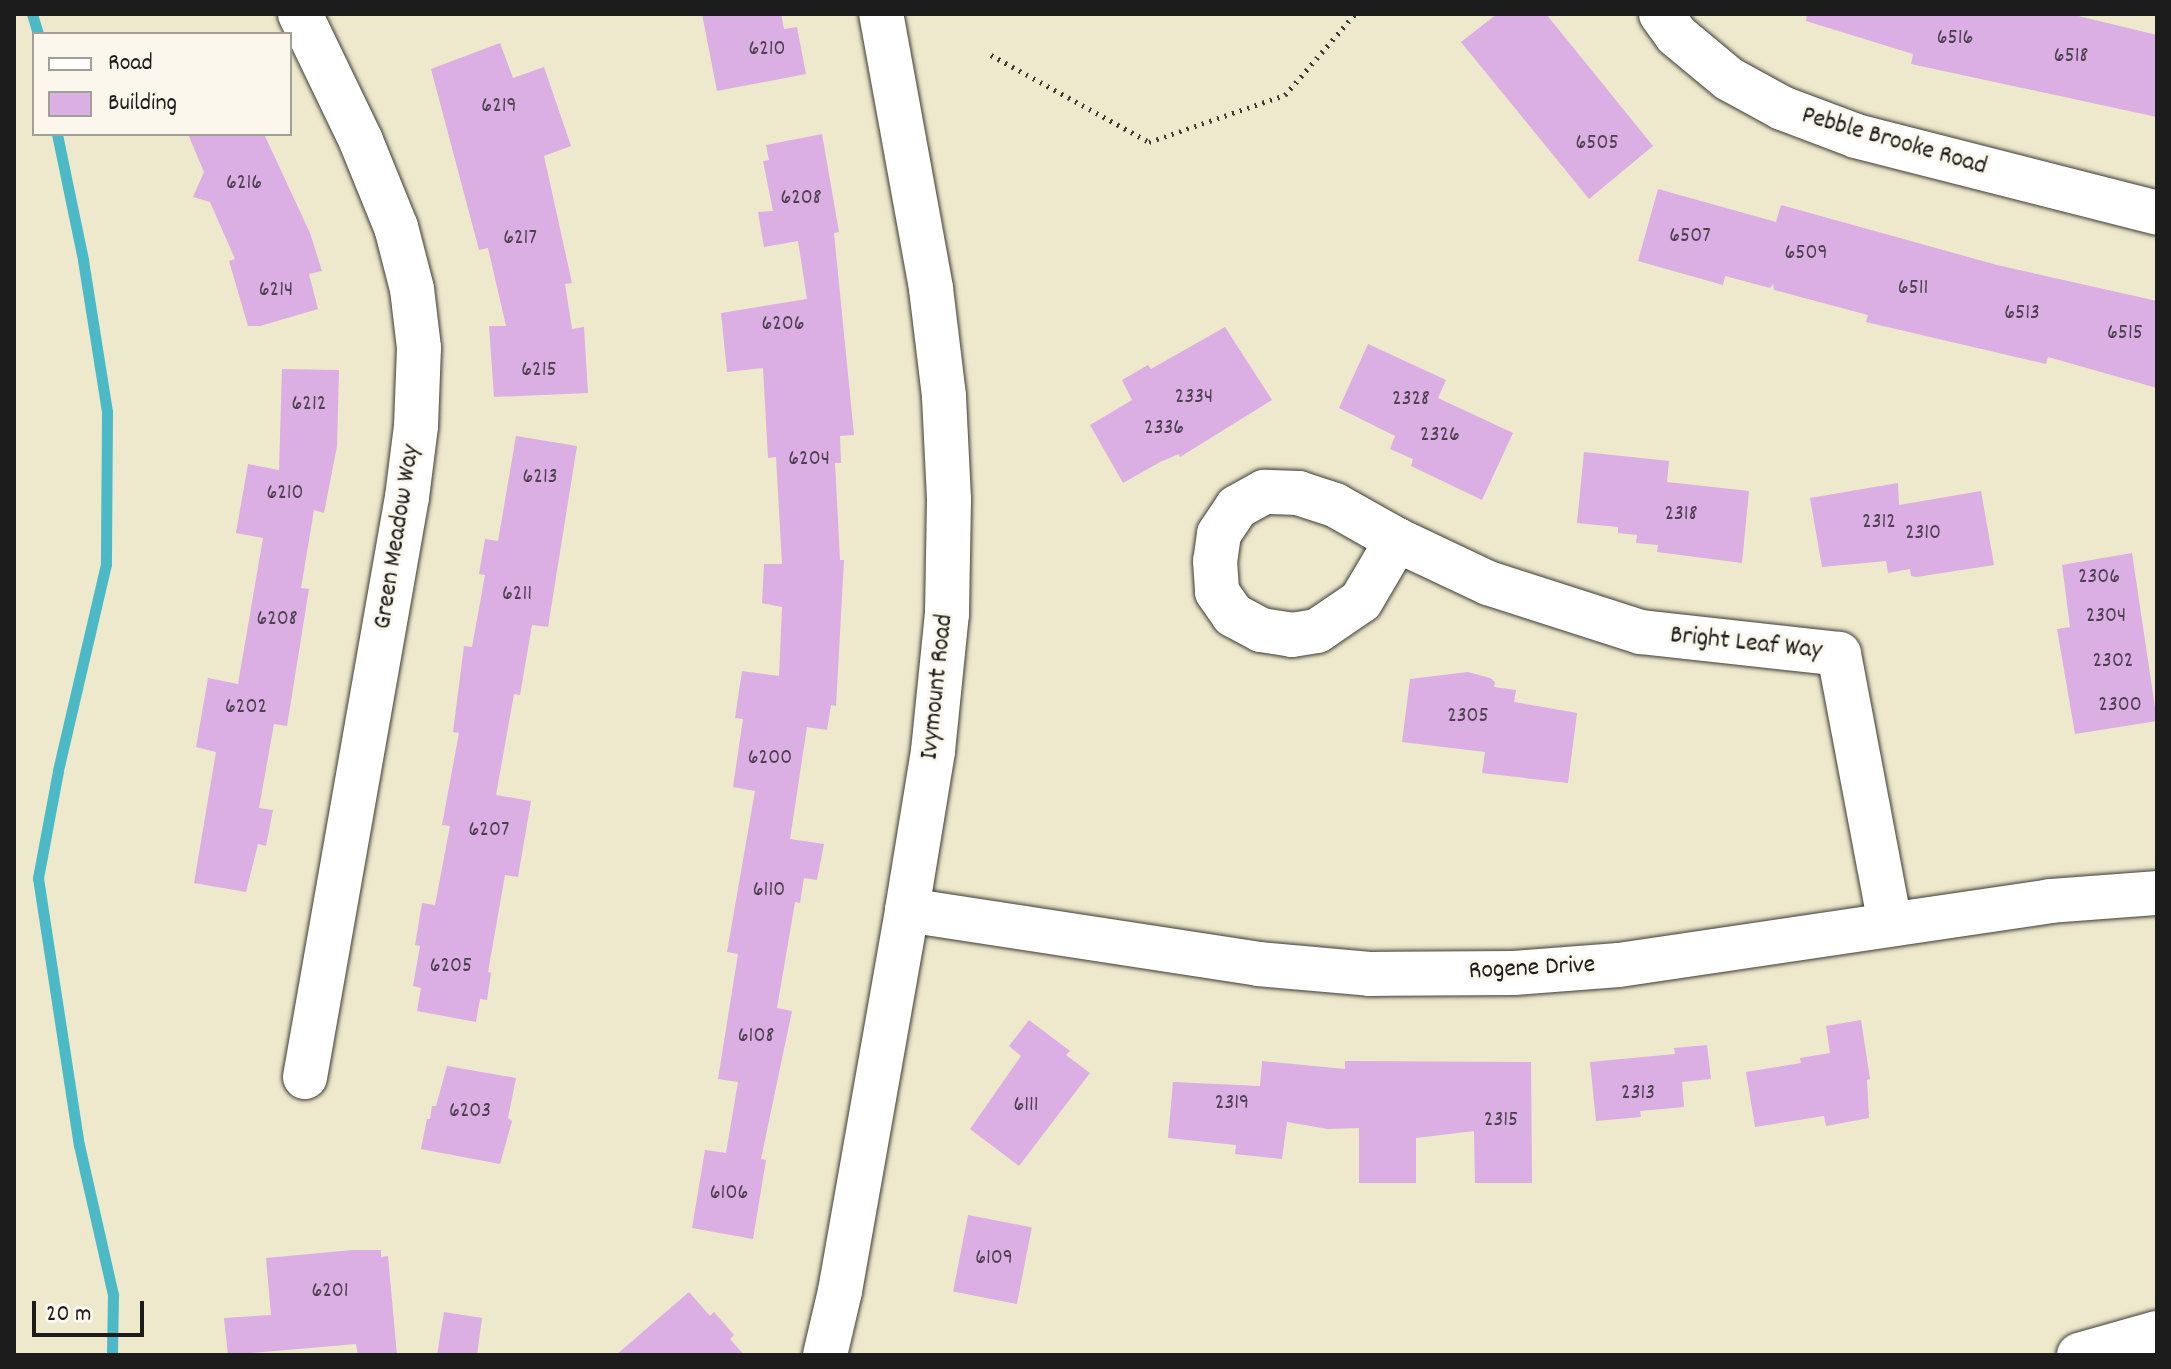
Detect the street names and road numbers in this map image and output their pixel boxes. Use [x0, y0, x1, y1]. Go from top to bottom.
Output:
street label: Pebble Brooke Road [1798, 101, 1990, 183]
street label: Green Meadow Way [368, 442, 428, 632]
street label: Ivymount Road [915, 613, 961, 761]
street label: Bright Leaf Way [1668, 621, 1824, 667]
street label: Rogene Drive [1468, 950, 1596, 988]

